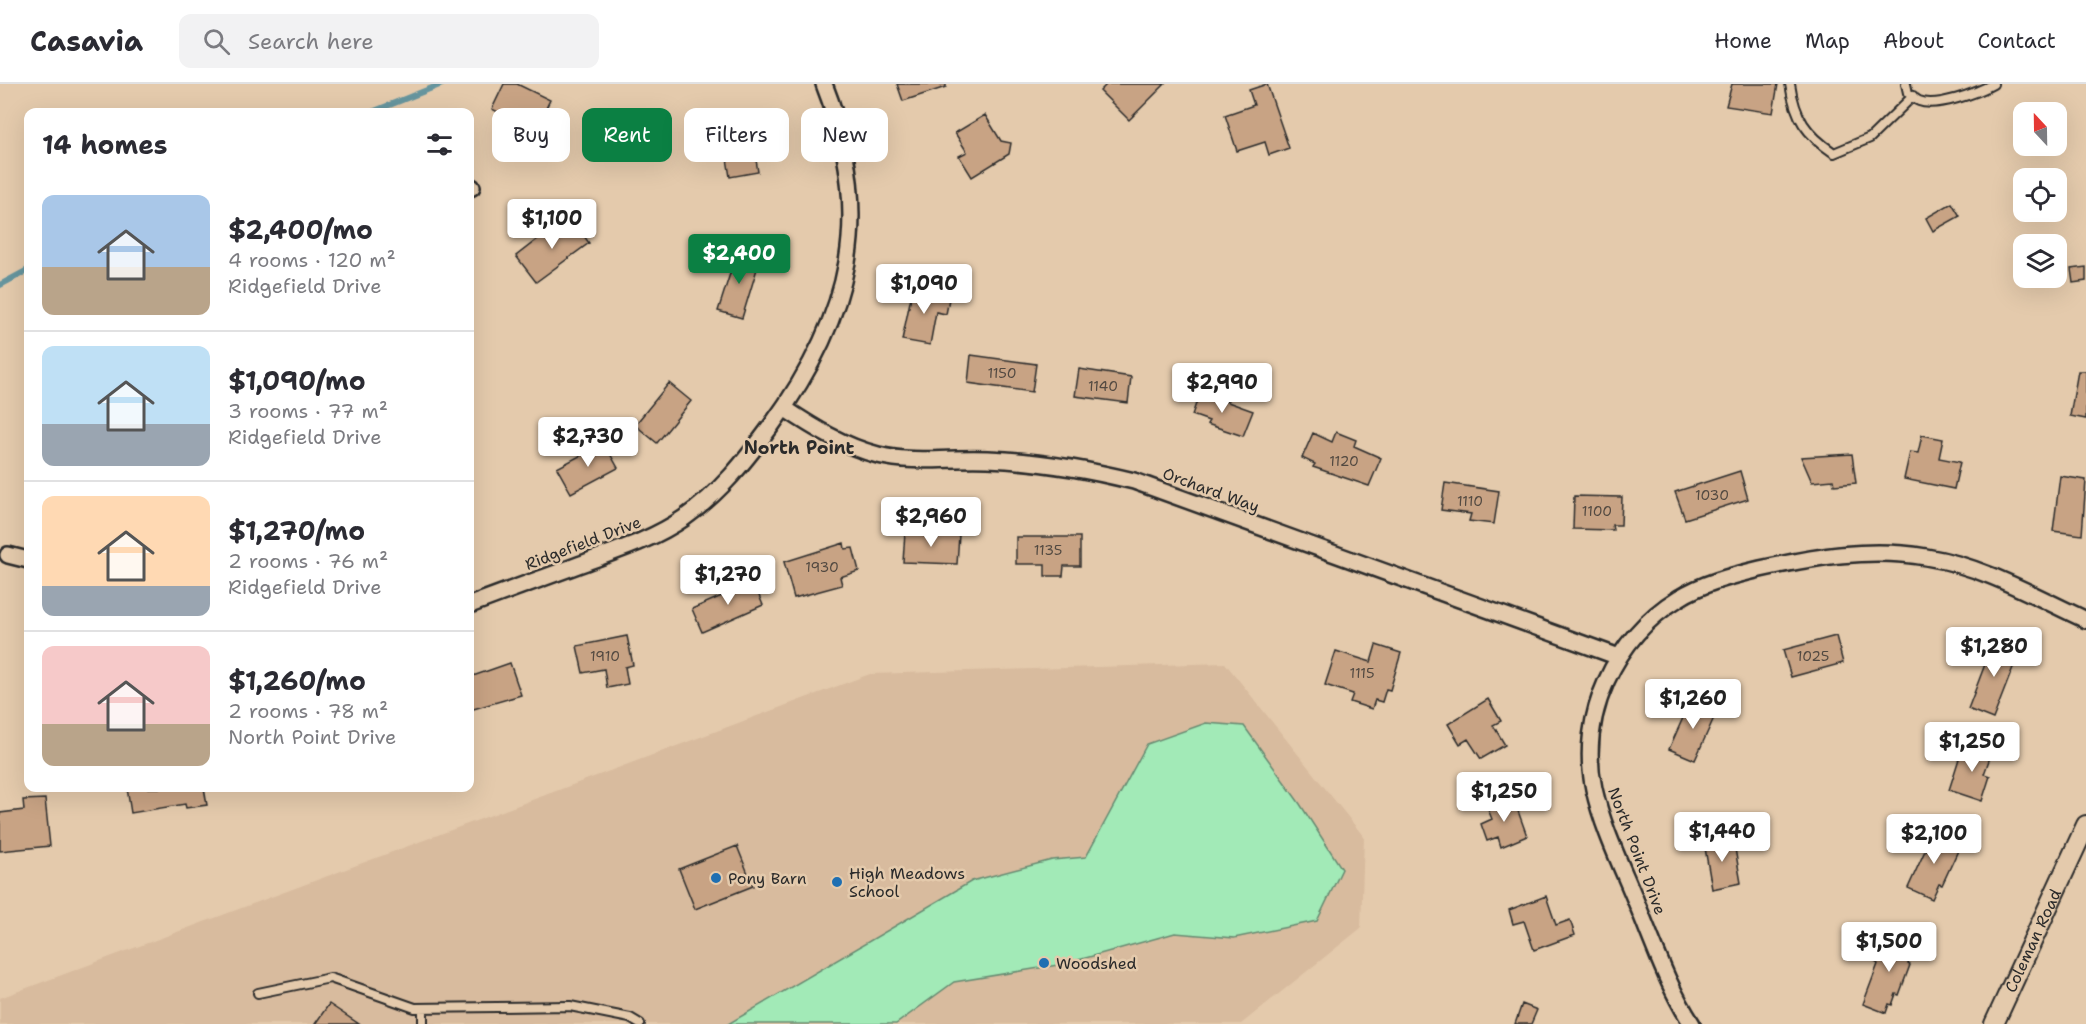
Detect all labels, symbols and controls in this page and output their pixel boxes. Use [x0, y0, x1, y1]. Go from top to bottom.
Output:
search box [179, 14, 599, 68]
text: Casavia [30, 22, 143, 60]
icon: search [200, 25, 233, 58]
text: Search here [248, 27, 374, 56]
text: Home [1714, 27, 1772, 55]
text: Map [1805, 27, 1850, 55]
text: About [1883, 27, 1944, 55]
text: Contact [1977, 27, 2056, 55]
north arrow [2013, 102, 2067, 156]
map controls [2013, 102, 2067, 288]
chip: Buy [492, 108, 570, 162]
chip: Rent [582, 108, 672, 162]
chip: Filters [684, 108, 789, 162]
chip: New [801, 108, 888, 162]
text: 14 homes [42, 127, 168, 162]
icon: filters [423, 128, 456, 161]
button: locate [2013, 168, 2067, 222]
pin: $1,100 [503, 199, 601, 250]
text: $1,100 [521, 205, 583, 231]
text: $2,400/mo [228, 212, 373, 247]
icon: home [90, 219, 162, 291]
pin: $2,400 [690, 234, 788, 285]
button: layers [2013, 234, 2067, 288]
text: $2,400 [702, 240, 776, 266]
text: 4 rooms · 120 m² [228, 247, 396, 273]
pin: $1,090 [875, 264, 973, 315]
text: $1,090 [890, 270, 958, 296]
text: Ridgefield Drive [228, 273, 381, 299]
text: $1,090/mo [228, 363, 366, 398]
pin: $2,990 [1173, 363, 1271, 414]
house number: 1150 [987, 364, 1017, 382]
text: $2,990 [1186, 369, 1258, 395]
icon: home [90, 370, 162, 442]
house number: 1140 [1088, 377, 1118, 395]
text: 3 rooms · 77 m² [228, 398, 388, 424]
pin: $2,730 [539, 417, 637, 468]
text: $2,730 [552, 423, 624, 449]
text: Ridgefield Drive [228, 424, 381, 450]
district label: North Point [744, 436, 854, 460]
house number: 1120 [1329, 452, 1359, 470]
street label: Orchard Way [1160, 463, 1262, 517]
house number: 1030 [1695, 486, 1729, 504]
house number: 1110 [1457, 492, 1483, 510]
pin: $2,960 [882, 497, 980, 548]
house number: 1100 [1582, 502, 1612, 520]
text: $2,960 [895, 503, 967, 529]
street label: Ridgefield Drive [522, 511, 644, 575]
text: $1,270/mo [228, 513, 365, 548]
icon: home [90, 520, 162, 592]
house number: 1135 [1034, 541, 1062, 559]
text: 2 rooms · 76 m² [228, 548, 388, 574]
pin: $1,270 [679, 555, 777, 606]
house number: 1930 [805, 558, 839, 576]
text: $1,270 [694, 561, 762, 587]
text: Ridgefield Drive [228, 574, 381, 600]
pin: $1,280 [1945, 627, 2043, 678]
text: $1,280 [1960, 633, 2028, 659]
house number: 1910 [590, 647, 620, 665]
house number: 1025 [1797, 647, 1829, 665]
text: $1,260/mo [228, 663, 366, 698]
house number: 1115 [1350, 664, 1374, 682]
icon: home [90, 670, 162, 742]
pin: $1,260 [1644, 679, 1742, 730]
text: $1,260 [1659, 685, 1727, 711]
text: 2 rooms · 78 m² [228, 698, 388, 724]
pin: $1,250 [1923, 722, 2021, 773]
text: North Point Drive [228, 724, 396, 750]
text: $1,250 [1939, 728, 2005, 754]
pin: $1,250 [1455, 772, 1553, 823]
text: $1,250 [1471, 778, 1537, 804]
street label: North Point Drive [1603, 784, 1671, 918]
pin: $1,440 [1673, 812, 1771, 863]
pin: $2,100 [1885, 814, 1983, 865]
text: $1,440 [1688, 818, 1756, 844]
text: $2,100 [1900, 820, 1968, 846]
place label: High Meadows School [849, 863, 965, 902]
place label: Pony Barn [728, 868, 807, 889]
marker: Pony Barn [709, 871, 723, 885]
marker: High Meadows School [830, 875, 844, 889]
street label: Coleman Road [2000, 885, 2066, 996]
pin: $1,500 [1840, 922, 1938, 973]
text: $1,500 [1855, 928, 1923, 954]
place label: Woodshed [1056, 953, 1137, 974]
marker: Woodshed [1037, 956, 1051, 970]

